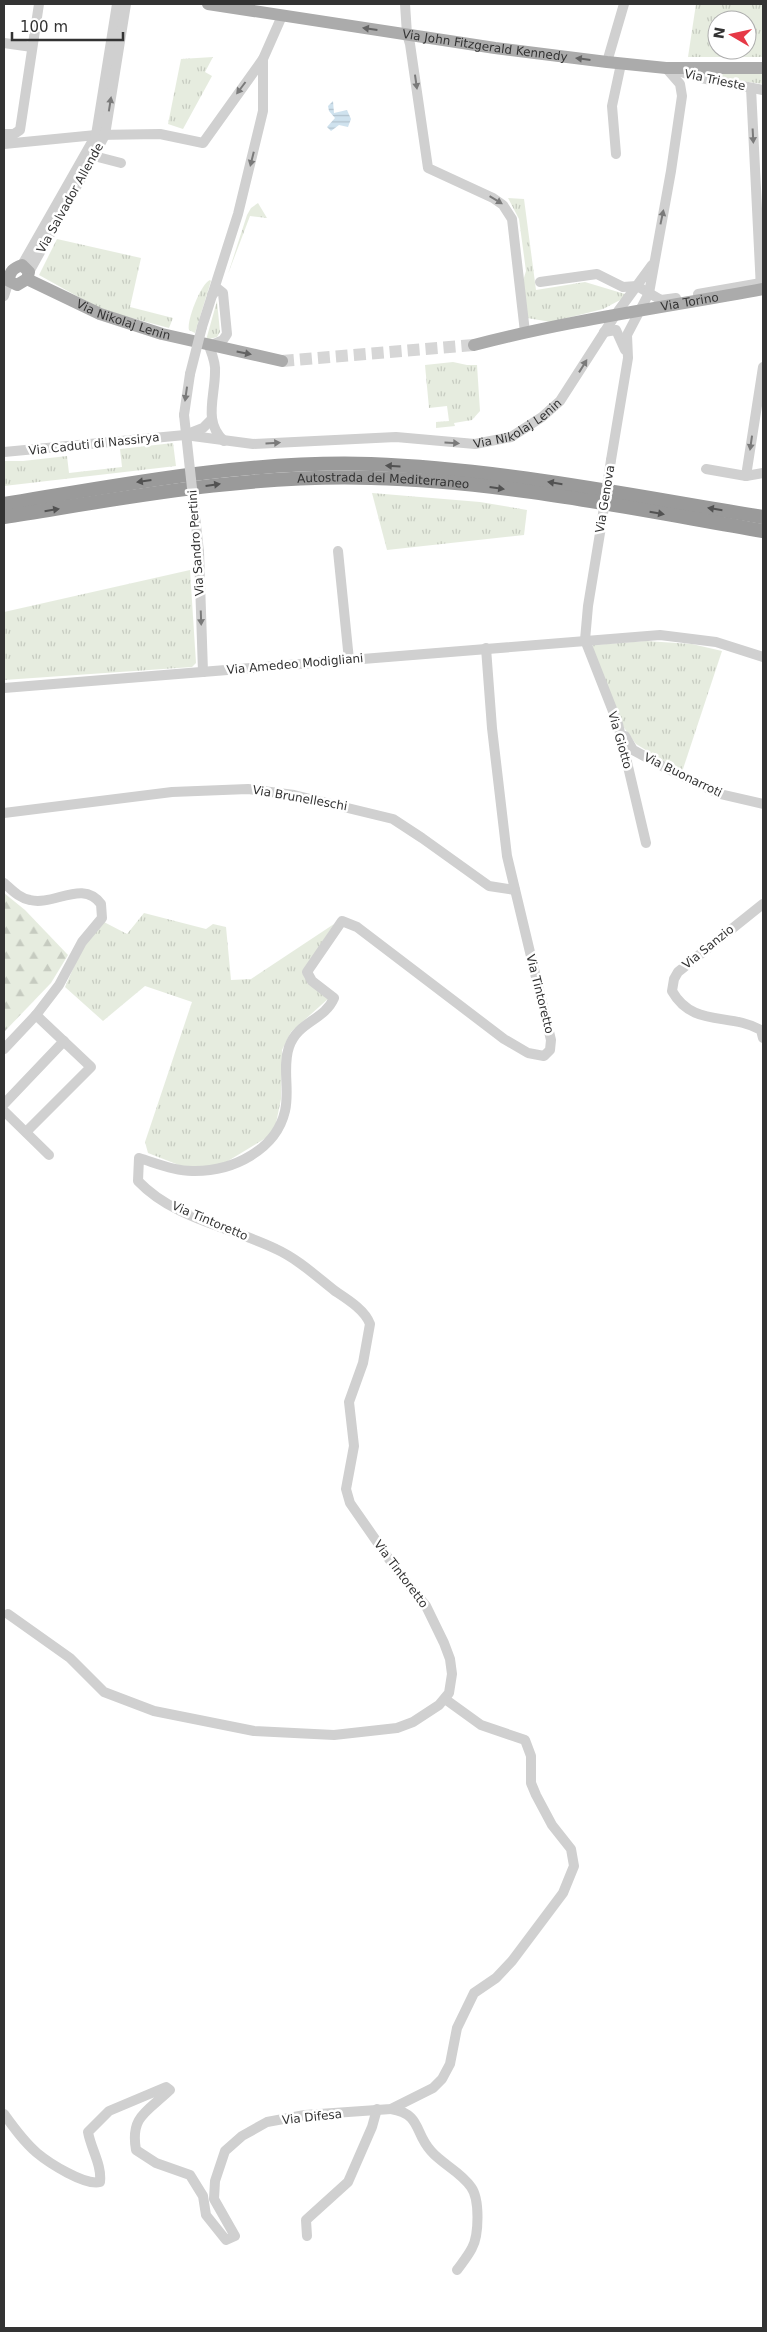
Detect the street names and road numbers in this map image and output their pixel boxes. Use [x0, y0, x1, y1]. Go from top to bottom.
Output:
street label: Via John Fitzgerald Kennedy [401, 27, 568, 64]
street label: Via Trieste [683, 67, 747, 93]
street label: Via Salvador Allende [34, 140, 106, 256]
street label: Via Torino [660, 290, 720, 314]
street label: Via Nikolaj Lenin [74, 297, 172, 343]
street label: Via Nikolaj Lenin [472, 396, 564, 451]
street label: Via Caduti di Nassirya [28, 430, 160, 458]
street label: Via Genova [593, 464, 617, 534]
street label: Autostrada del Mediterraneo [297, 471, 470, 491]
street label: Via Sandro Pertini [185, 489, 207, 597]
street label: Via Amedeo Modigliani [226, 651, 364, 677]
street label: Via Giotto [605, 710, 635, 770]
street label: Via Buonarroti [642, 750, 724, 800]
street label: Via Brunelleschi [251, 783, 349, 813]
street label: Via Sanzio [680, 922, 736, 972]
street label: Via Tintoretto [523, 953, 557, 1035]
street label: Via Tintoretto [170, 1199, 250, 1243]
street label: Via Tintoretto [371, 1537, 431, 1611]
street label: Via Difesa [281, 2107, 343, 2127]

